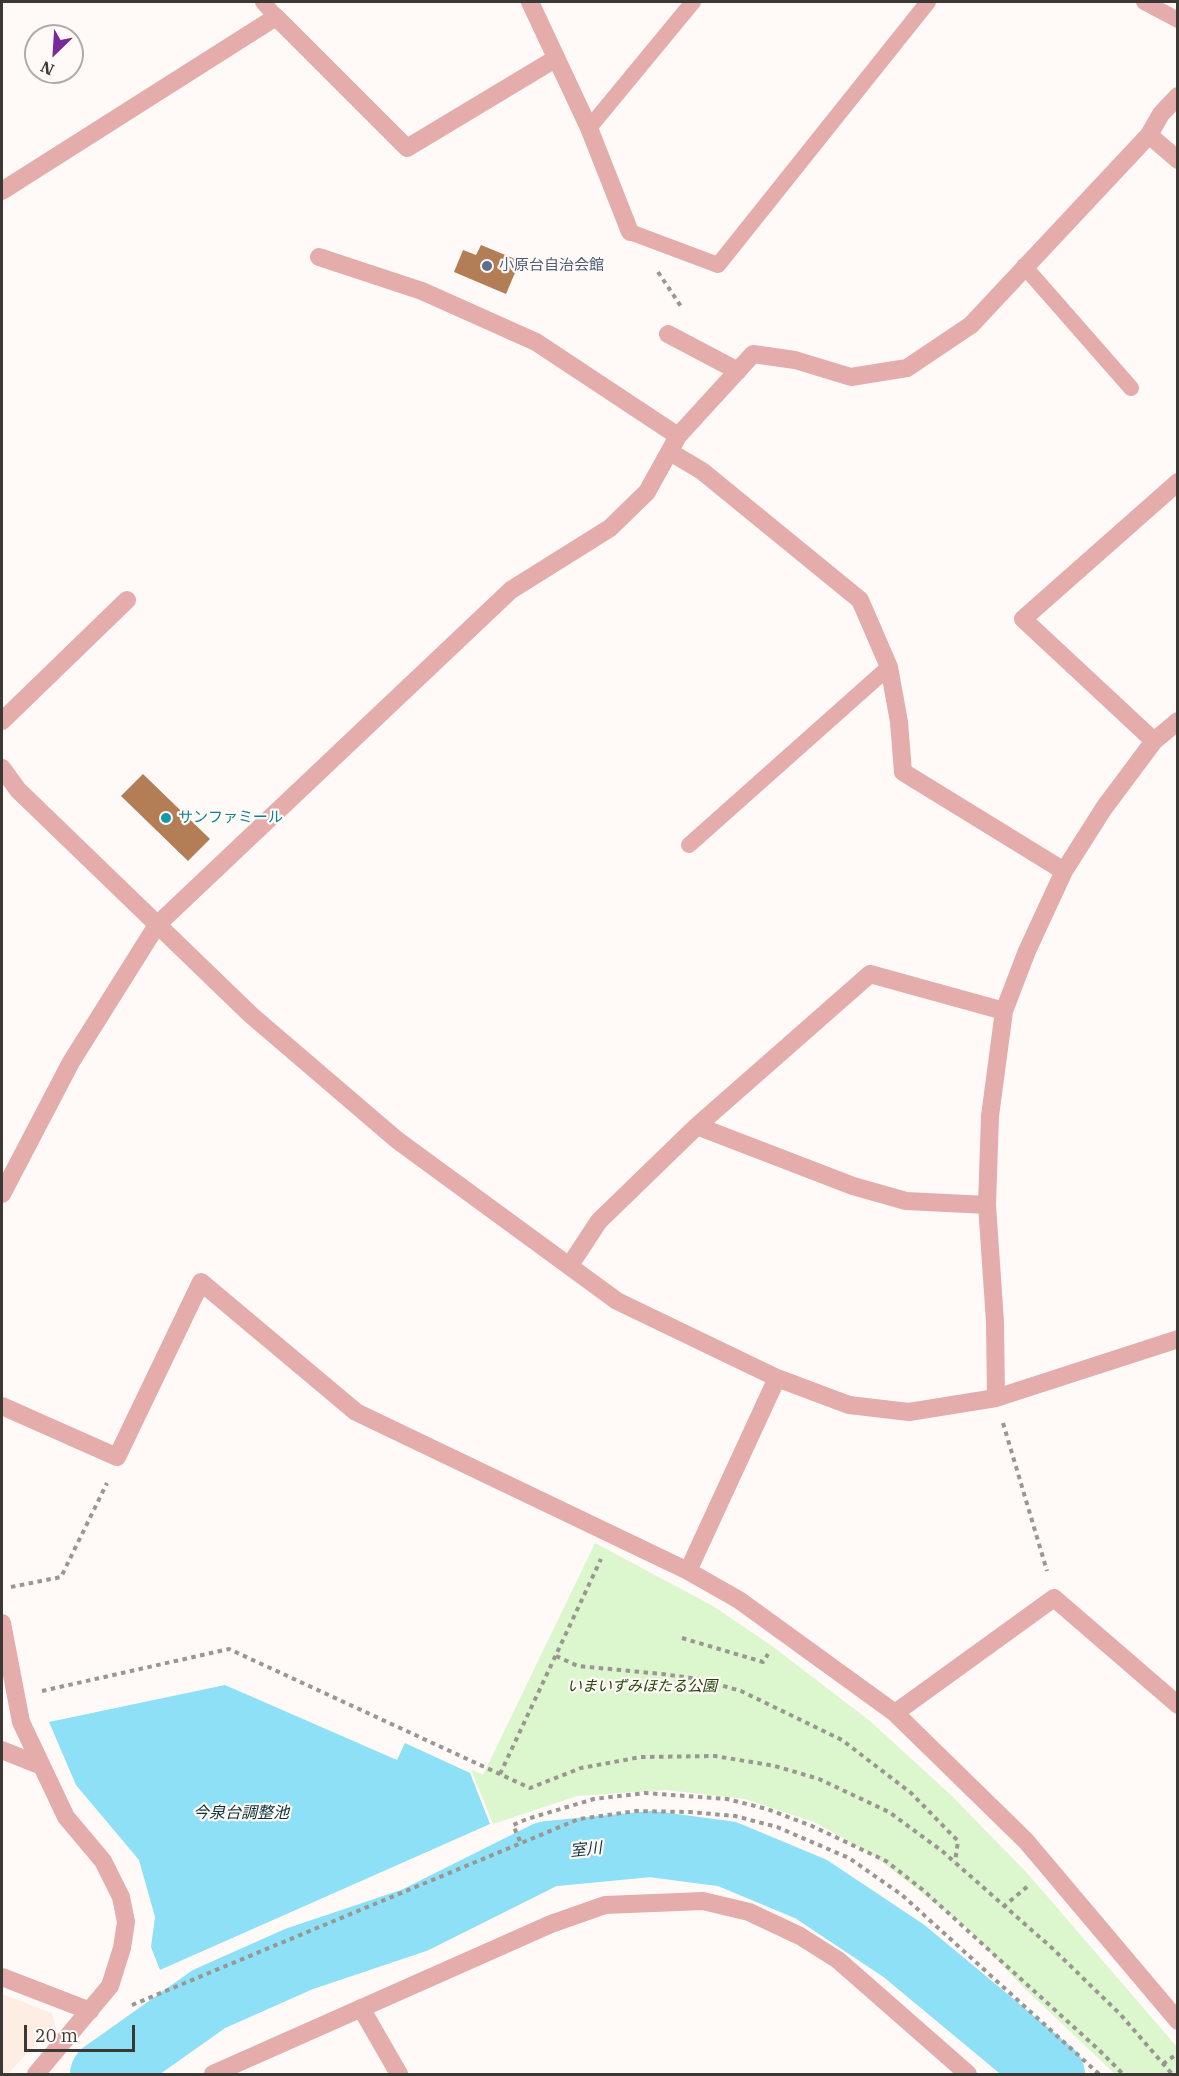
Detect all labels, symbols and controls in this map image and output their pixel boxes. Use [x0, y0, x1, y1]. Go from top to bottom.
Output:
north arrow [24, 24, 84, 84]
text: N [37, 57, 57, 80]
place label: 小原台自治会館 [499, 257, 604, 275]
marker: 小原台自治会館 [480, 259, 494, 273]
place label: サンファミール [178, 809, 283, 827]
marker: サンファミール [159, 811, 173, 825]
park label: いまいずみほたる公園 [567, 1678, 717, 1696]
water label: 今泉台調整池 [193, 1803, 289, 1823]
water label: 室川 [569, 1839, 603, 1861]
scale bar [27, 2013, 138, 2051]
text: 20 m [35, 2024, 78, 2047]

